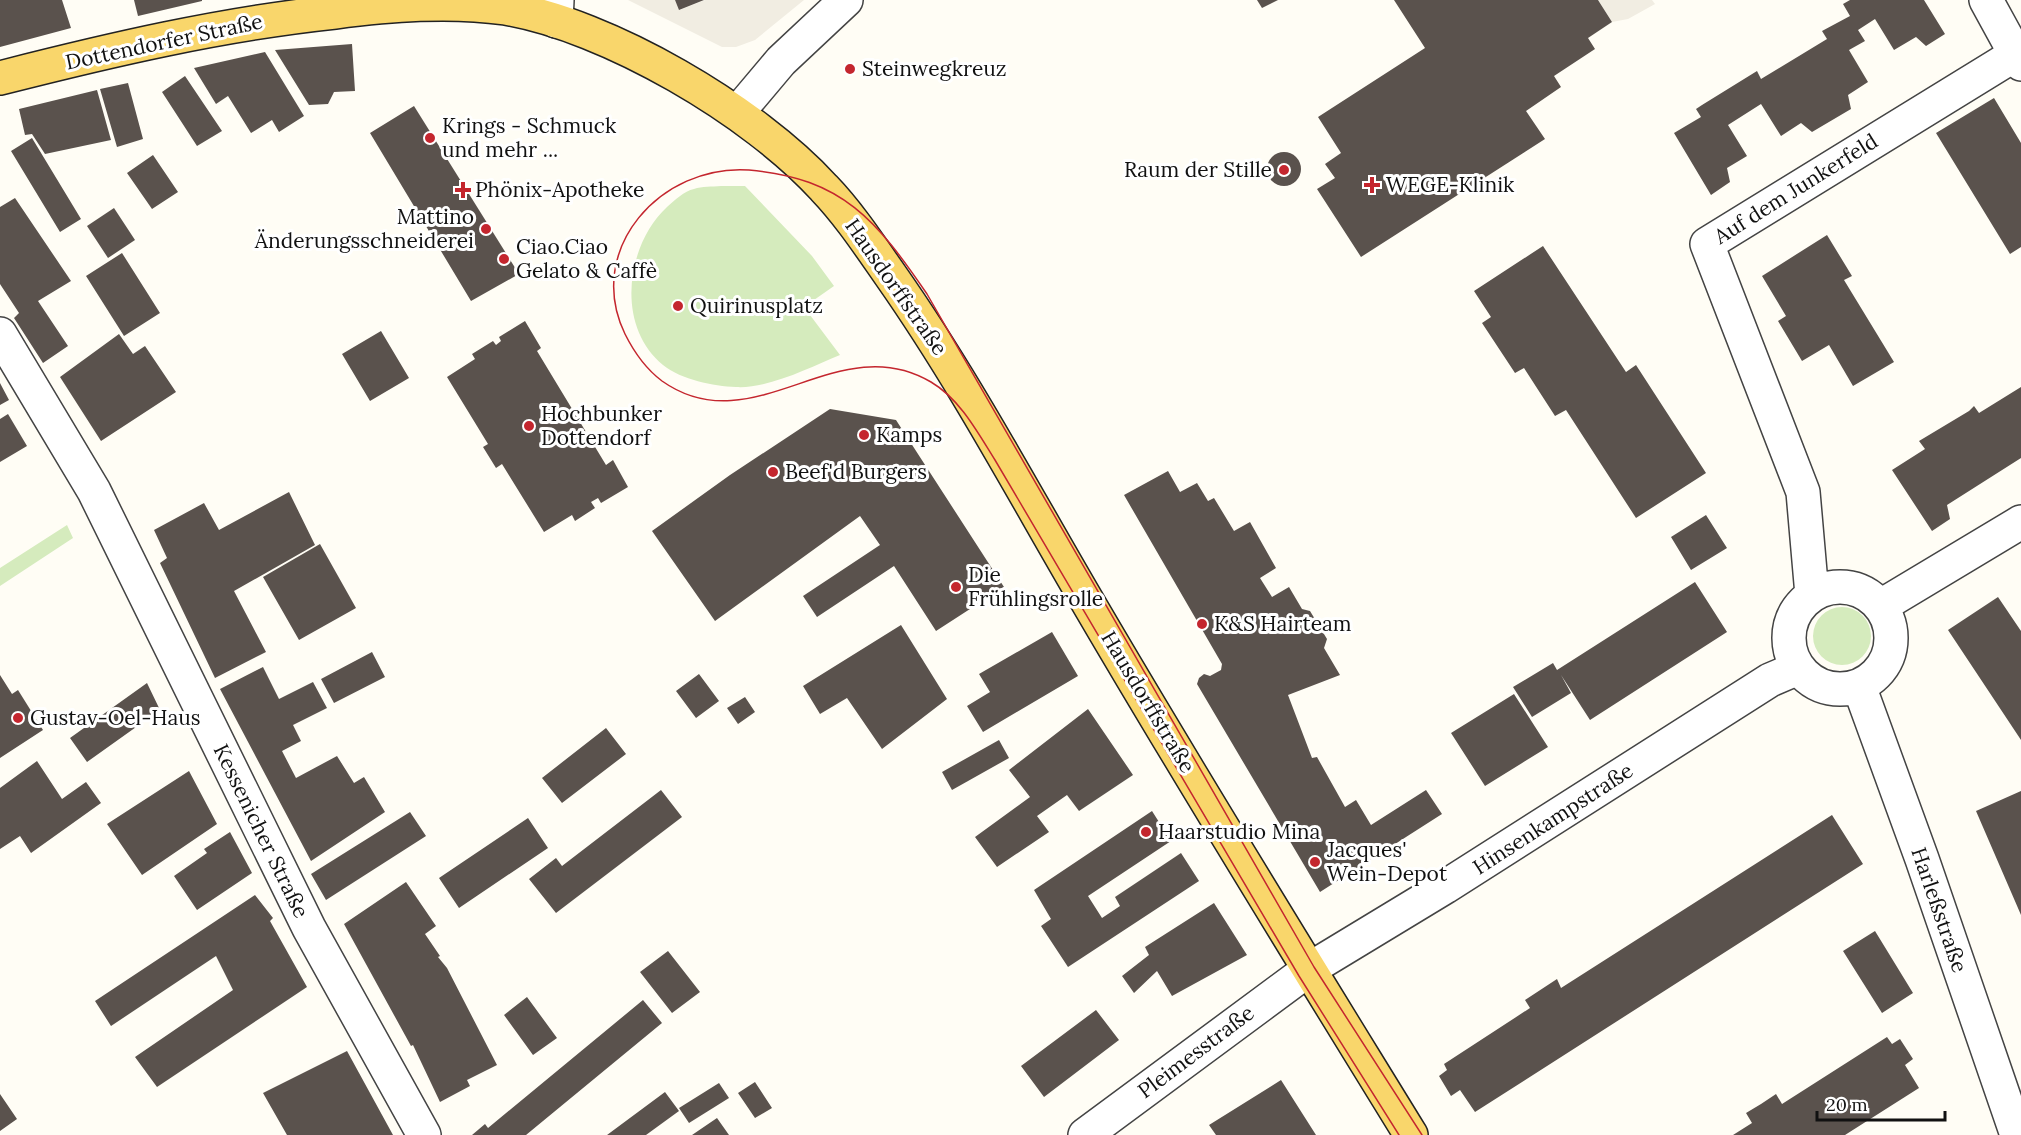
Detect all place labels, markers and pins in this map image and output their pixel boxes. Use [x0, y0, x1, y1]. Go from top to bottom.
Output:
place label: Steinwegkreuz [862, 55, 1007, 82]
marker: Steinwegkreuz [843, 62, 857, 76]
place label: Krings - Schmuck und mehr ... [442, 112, 617, 163]
marker: Krings - Schmuck und mehr ... [423, 131, 437, 145]
place label: Raum der Stille [1124, 156, 1272, 183]
marker: Raum der Stille [1277, 163, 1291, 177]
place label: WEGE-Klinik [1386, 171, 1515, 198]
place label: Phönix-Apotheke [475, 176, 644, 203]
marker: WEGE-Klinik [1363, 176, 1381, 194]
marker: Phönix-Apotheke [456, 183, 470, 197]
place label: Mattino Änderungsschneiderei [254, 203, 474, 254]
marker: Mattino Änderungsschneiderei [479, 222, 493, 236]
place label: Ciao.Ciao Gelato & Caffè [516, 233, 657, 284]
marker: Ciao.Ciao Gelato & Caffè [497, 252, 511, 266]
place label: Quirinusplatz [690, 292, 823, 319]
marker: Quirinusplatz [671, 299, 685, 313]
place label: Hochbunker Dottendorf [541, 400, 662, 451]
marker: Hochbunker Dottendorf [522, 419, 536, 433]
place label: Kamps [876, 421, 942, 448]
marker: Kamps [857, 428, 871, 442]
place label: Beef'd Burgers [785, 458, 927, 485]
marker: Beef'd Burgers [766, 465, 780, 479]
place label: Die Frühlingsrolle [968, 561, 1103, 612]
marker: Die Frühlingsrolle [949, 580, 963, 594]
place label: K&S Hairteam [1214, 610, 1352, 637]
marker: K&S Hairteam [1195, 617, 1209, 631]
place label: Gustav-Oel-Haus [30, 704, 200, 731]
marker: Gustav-Oel-Haus [11, 711, 25, 725]
place label: Haarstudio Mina [1158, 818, 1321, 845]
marker: Haarstudio Mina [1139, 825, 1153, 839]
place label: Jacques' Wein-Depot [1326, 836, 1448, 887]
marker: Jacques' Wein-Depot [1308, 855, 1322, 869]

